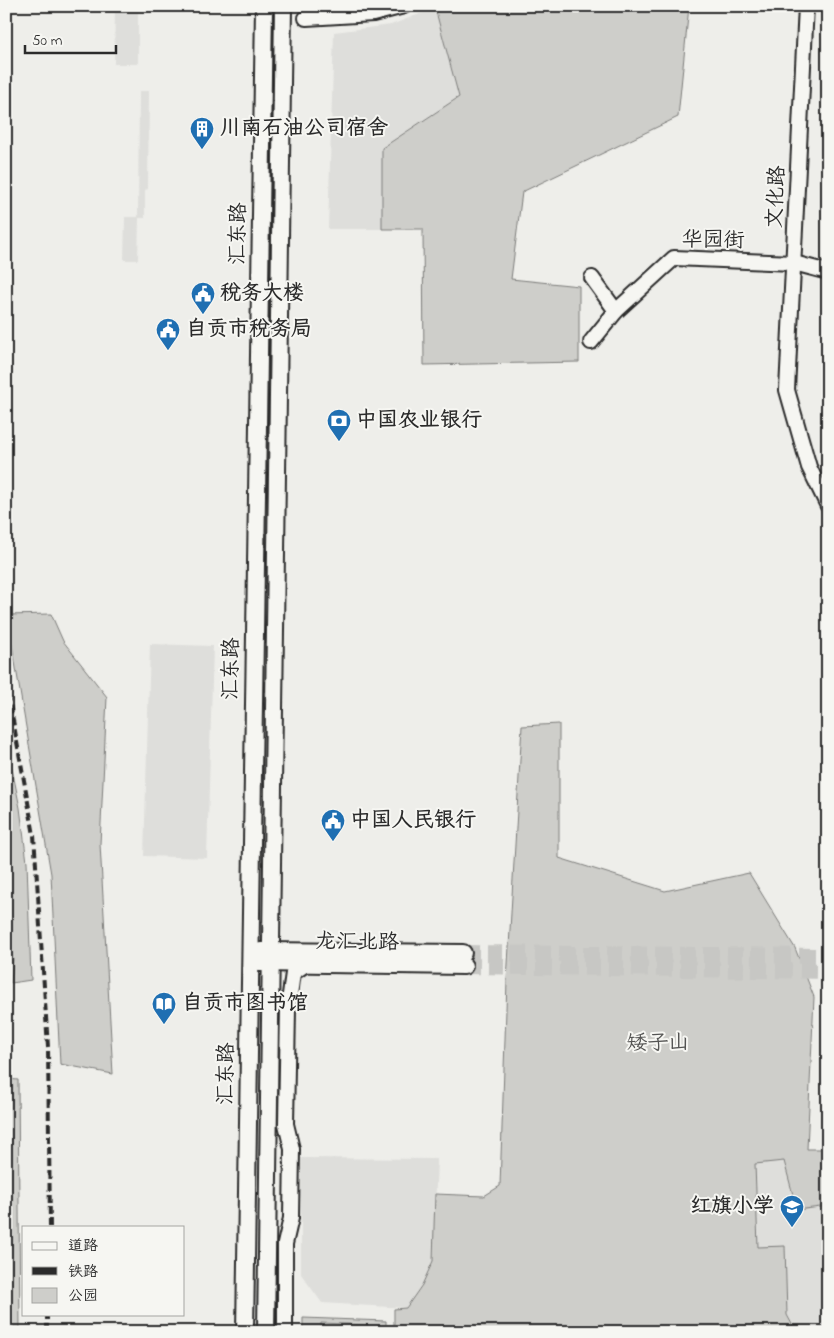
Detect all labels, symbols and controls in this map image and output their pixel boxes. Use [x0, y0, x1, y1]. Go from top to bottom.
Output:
scale bar [25, 22, 116, 54]
text: 50 m [32, 30, 63, 52]
place label: 川南石油公司宿舍 [220, 114, 388, 144]
building icon: 川南石油公司宿舍 [189, 116, 215, 150]
street label: 文化路 [760, 165, 794, 229]
street label: 汇东路 [223, 202, 255, 266]
street label: 华园街 [681, 225, 745, 257]
place label: 税务大楼 [220, 279, 304, 309]
public building icon: 税务大楼 [190, 281, 216, 315]
place label: 自贡市税务局 [186, 315, 312, 345]
public building icon: 自贡市税务局 [155, 317, 181, 351]
place label: 中国农业银行 [356, 406, 482, 436]
bank icon: 中国农业银行 [326, 408, 352, 442]
street label: 汇东路 [216, 637, 248, 701]
place label: 中国人民银行 [350, 806, 476, 836]
public building icon: 中国人民银行 [320, 808, 346, 842]
street label: 龙汇北路 [315, 927, 399, 959]
place label: 自贡市图书馆 [182, 989, 308, 1019]
library icon: 自贡市图书馆 [151, 991, 177, 1025]
park label: 矮子山 [627, 1029, 690, 1059]
street label: 汇东路 [211, 1042, 243, 1106]
place label: 红旗小学 [690, 1192, 774, 1222]
school or university icon: 红旗小学 [779, 1194, 805, 1228]
legend [22, 1226, 185, 1316]
text: 道路 [68, 1235, 98, 1257]
text: 铁路 [68, 1261, 98, 1283]
text: 公园 [68, 1285, 98, 1307]

